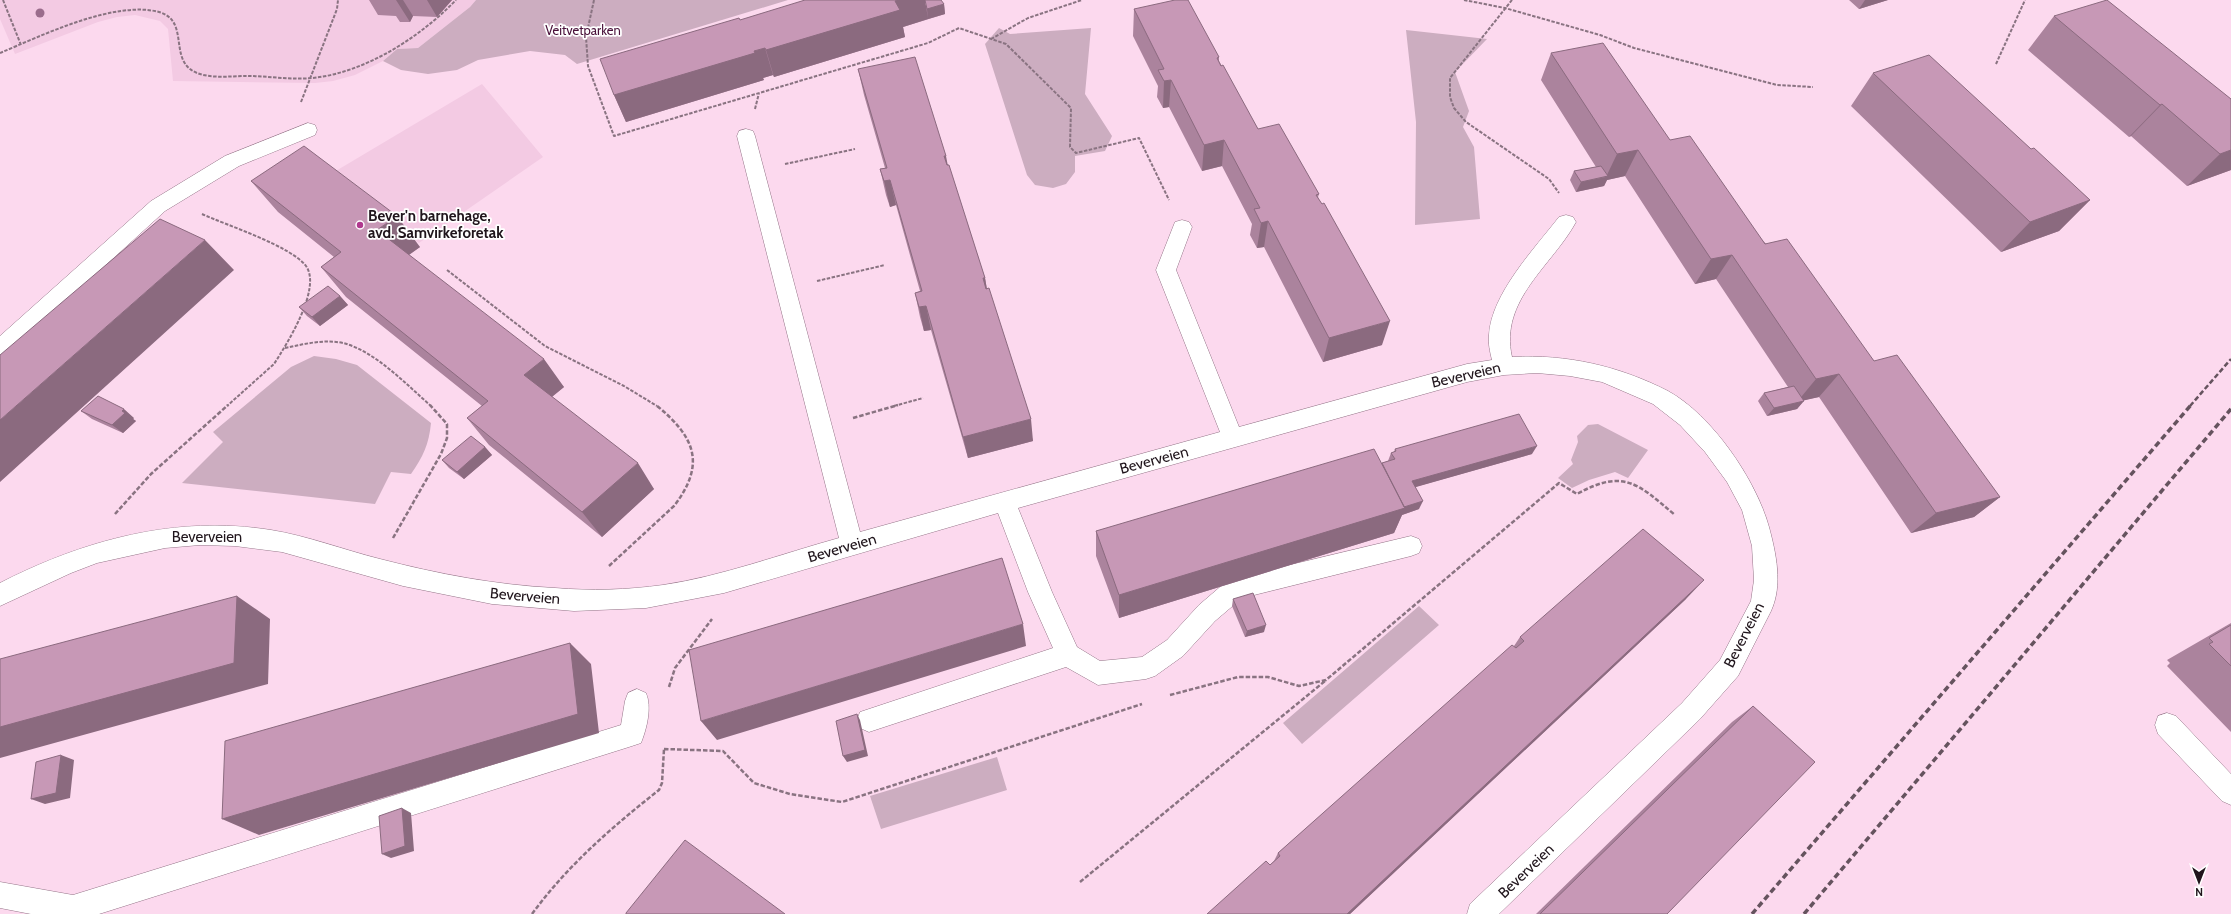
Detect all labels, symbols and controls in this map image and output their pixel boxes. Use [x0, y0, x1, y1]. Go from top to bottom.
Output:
park label: Veitvetparken [545, 22, 621, 38]
place label: Bever'n barnehage, avd. Samvirkeforetak [368, 207, 504, 242]
marker: Bever'n barnehage, avd. Samvirkeforetak [355, 220, 365, 230]
street label: Beverveien [1430, 358, 1502, 392]
street label: Beverveien [1118, 442, 1190, 478]
street label: Beverveien [172, 528, 242, 546]
street label: Beverveien [806, 530, 878, 566]
street label: Beverveien [489, 584, 561, 608]
street label: Beverveien [1720, 600, 1768, 670]
street label: Beverveien [1494, 840, 1558, 902]
north arrow [2179, 862, 2219, 902]
text: N [2195, 885, 2203, 899]

